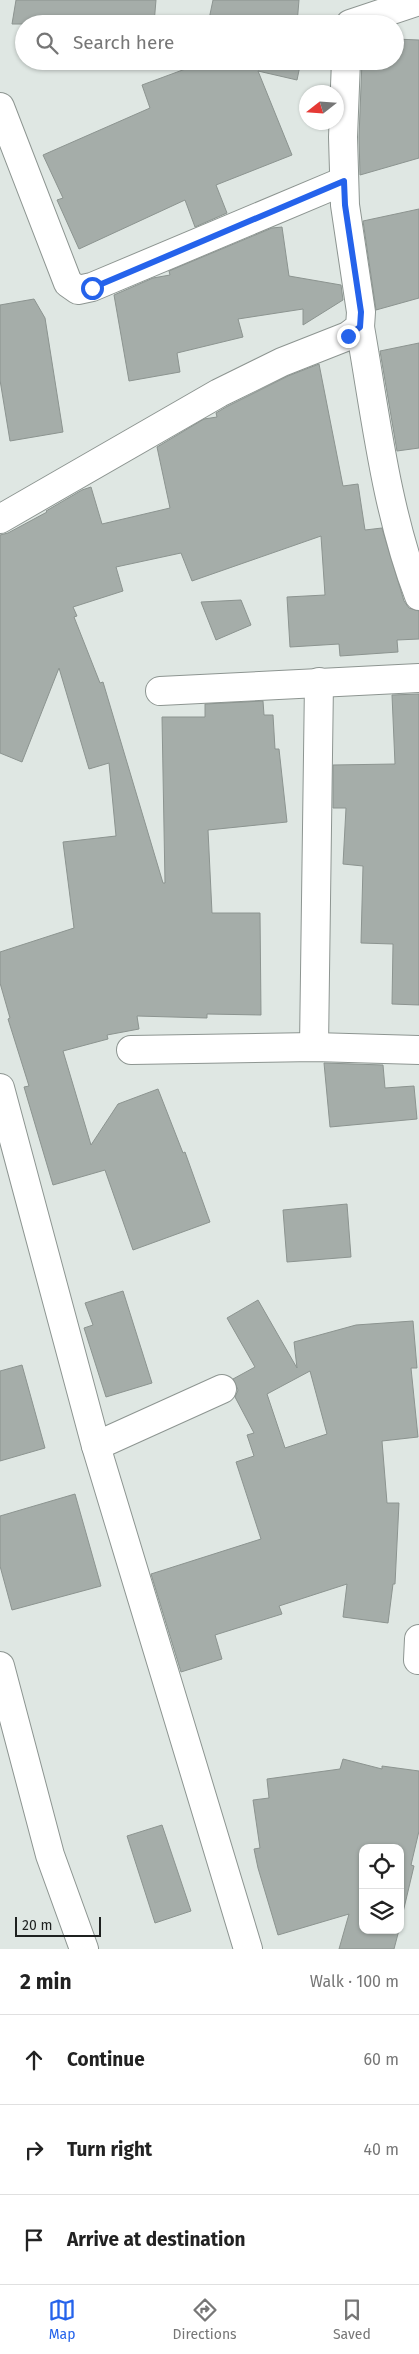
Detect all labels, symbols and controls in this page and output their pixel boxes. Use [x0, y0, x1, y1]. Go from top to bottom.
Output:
search box [15, 15, 404, 70]
icon: search [33, 29, 61, 57]
text: Search here [73, 31, 174, 54]
north arrow [299, 85, 344, 130]
route start [81, 277, 104, 300]
route end [337, 325, 360, 348]
map controls [359, 1844, 404, 1934]
button: locate [359, 1844, 404, 1889]
button: layers [359, 1889, 404, 1934]
scale bar [15, 1914, 101, 1937]
text: 20 m [22, 1917, 52, 1934]
text: 2 min [20, 1969, 72, 1995]
text: Walk · 100 m [310, 1972, 399, 1991]
icon: ahead [20, 2046, 48, 2074]
text: Continue [67, 2048, 145, 2071]
text: 60 m [364, 2050, 399, 2069]
icon: right [20, 2136, 48, 2164]
text: Turn right [67, 2138, 152, 2161]
text: 40 m [364, 2140, 399, 2159]
icon: arrive [20, 2226, 48, 2254]
text: Arrive at destination [67, 2228, 246, 2251]
tab: Map [48, 2296, 76, 2343]
tab: Directions [172, 2296, 237, 2343]
tab: Saved [333, 2296, 371, 2343]

